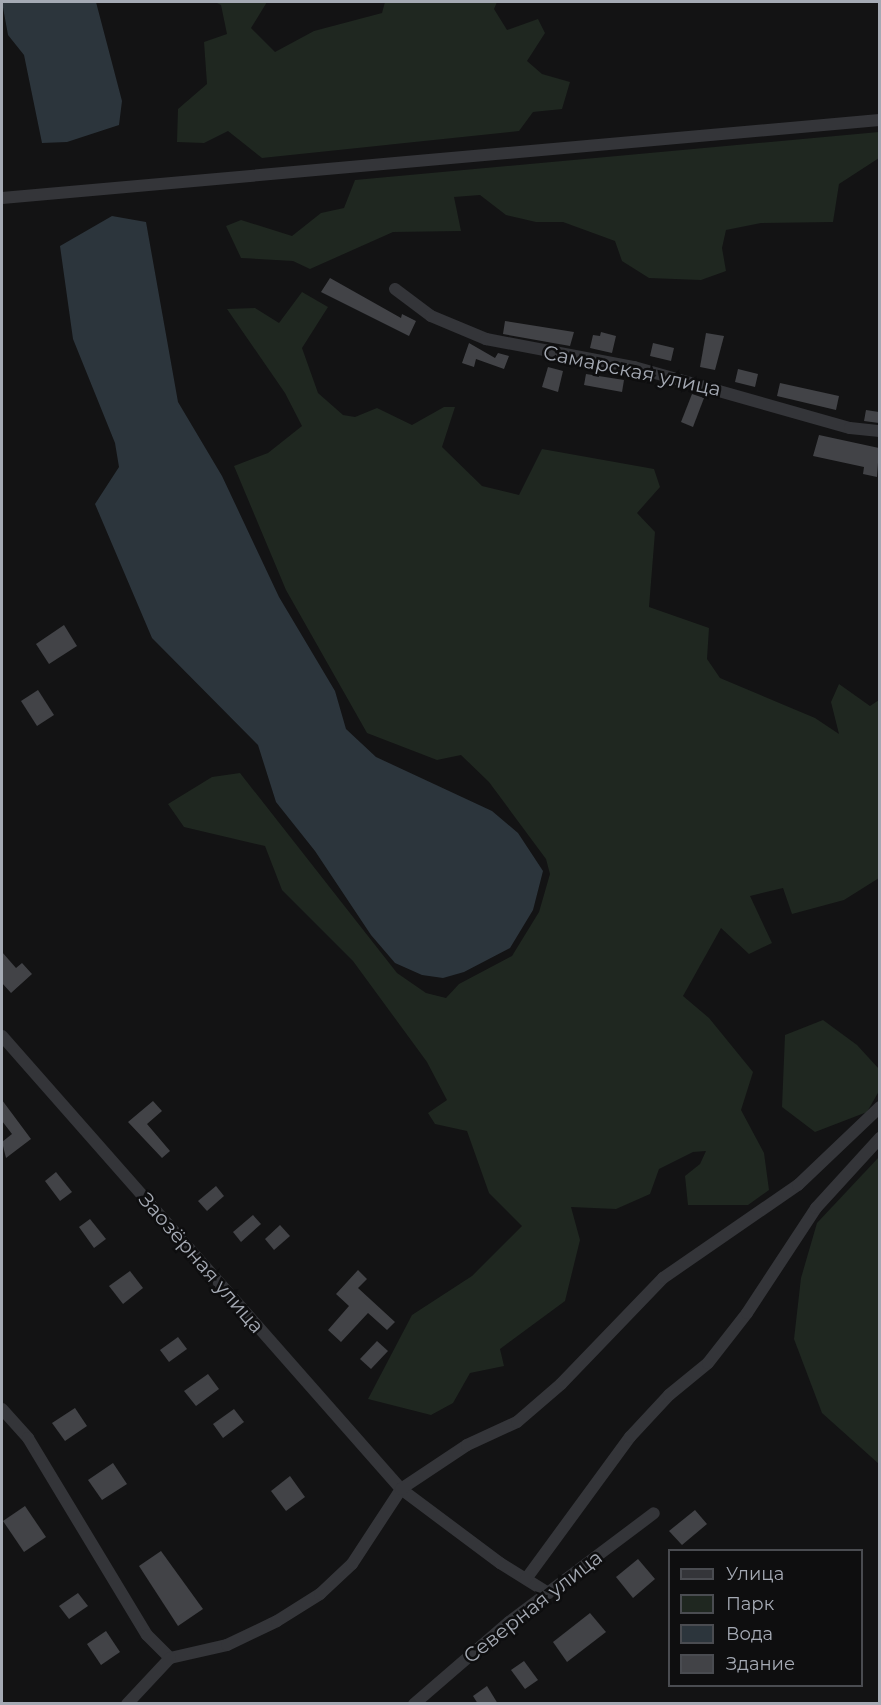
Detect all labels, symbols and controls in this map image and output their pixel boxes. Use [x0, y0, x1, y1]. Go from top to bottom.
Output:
street label: Самарская улица [541, 340, 723, 402]
street label: Заозёрная улица [133, 1188, 269, 1338]
street label: Северная улица [459, 1545, 607, 1669]
legend [668, 1549, 863, 1687]
text: Улица [726, 1563, 784, 1585]
text: Парк [726, 1593, 774, 1615]
text: Вода [726, 1623, 773, 1645]
text: Здание [726, 1653, 795, 1675]

